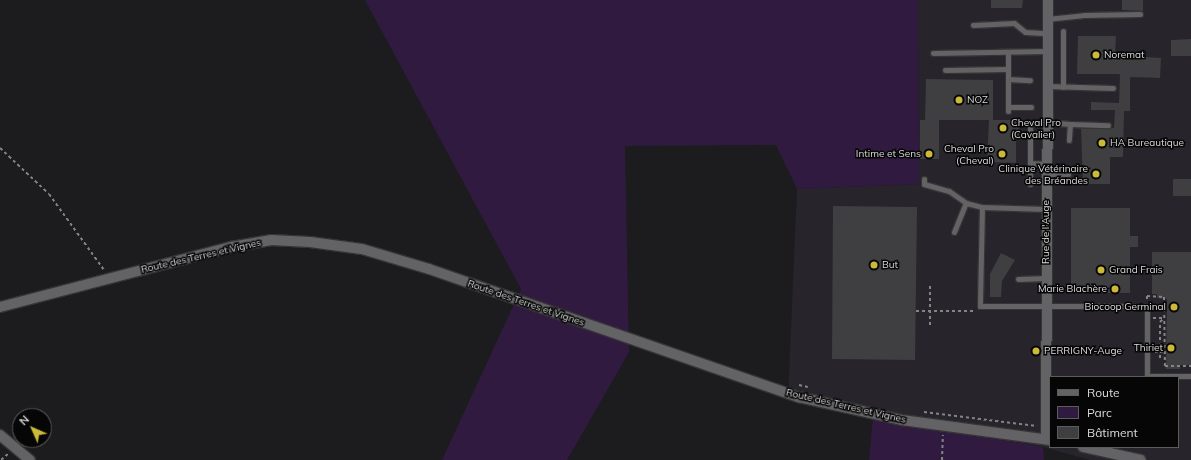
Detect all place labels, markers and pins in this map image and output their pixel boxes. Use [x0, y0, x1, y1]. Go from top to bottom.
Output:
place label: Noremat [1104, 49, 1144, 61]
marker: Noremat [1091, 50, 1101, 60]
place label: NOZ [967, 94, 988, 106]
marker: NOZ [954, 95, 964, 105]
place label: Cheval Pro (Cavalier) [1011, 116, 1061, 140]
marker: Cheval Pro (Cavalier) [998, 123, 1008, 133]
place label: HA Bureautique [1110, 137, 1184, 149]
marker: HA Bureautique [1097, 138, 1107, 148]
place label: Cheval Pro (Cheval) [944, 142, 994, 166]
place label: Intime et Sens [856, 148, 921, 160]
marker: Intime et Sens [924, 149, 934, 159]
marker: Cheval Pro (Cheval) [997, 149, 1007, 159]
place label: Clinique Vétérinaire des Bréandes [998, 162, 1088, 186]
marker: Clinique Vétérinaire des Bréandes [1091, 169, 1101, 179]
place label: But [882, 259, 898, 271]
marker: But [869, 260, 879, 270]
place label: Grand Frais [1109, 264, 1163, 276]
marker: Grand Frais [1096, 265, 1106, 275]
place label: Marie Blachère [1038, 283, 1107, 295]
marker: Marie Blachère [1110, 284, 1120, 294]
place label: Biocoop Germinal [1084, 301, 1166, 313]
marker: Biocoop Germinal [1169, 302, 1179, 312]
place label: Thiriet [1134, 342, 1163, 354]
marker: Thiriet [1166, 343, 1176, 353]
place label: PERRIGNY-Auge [1044, 345, 1122, 357]
marker: PERRIGNY-Auge [1031, 346, 1041, 356]

